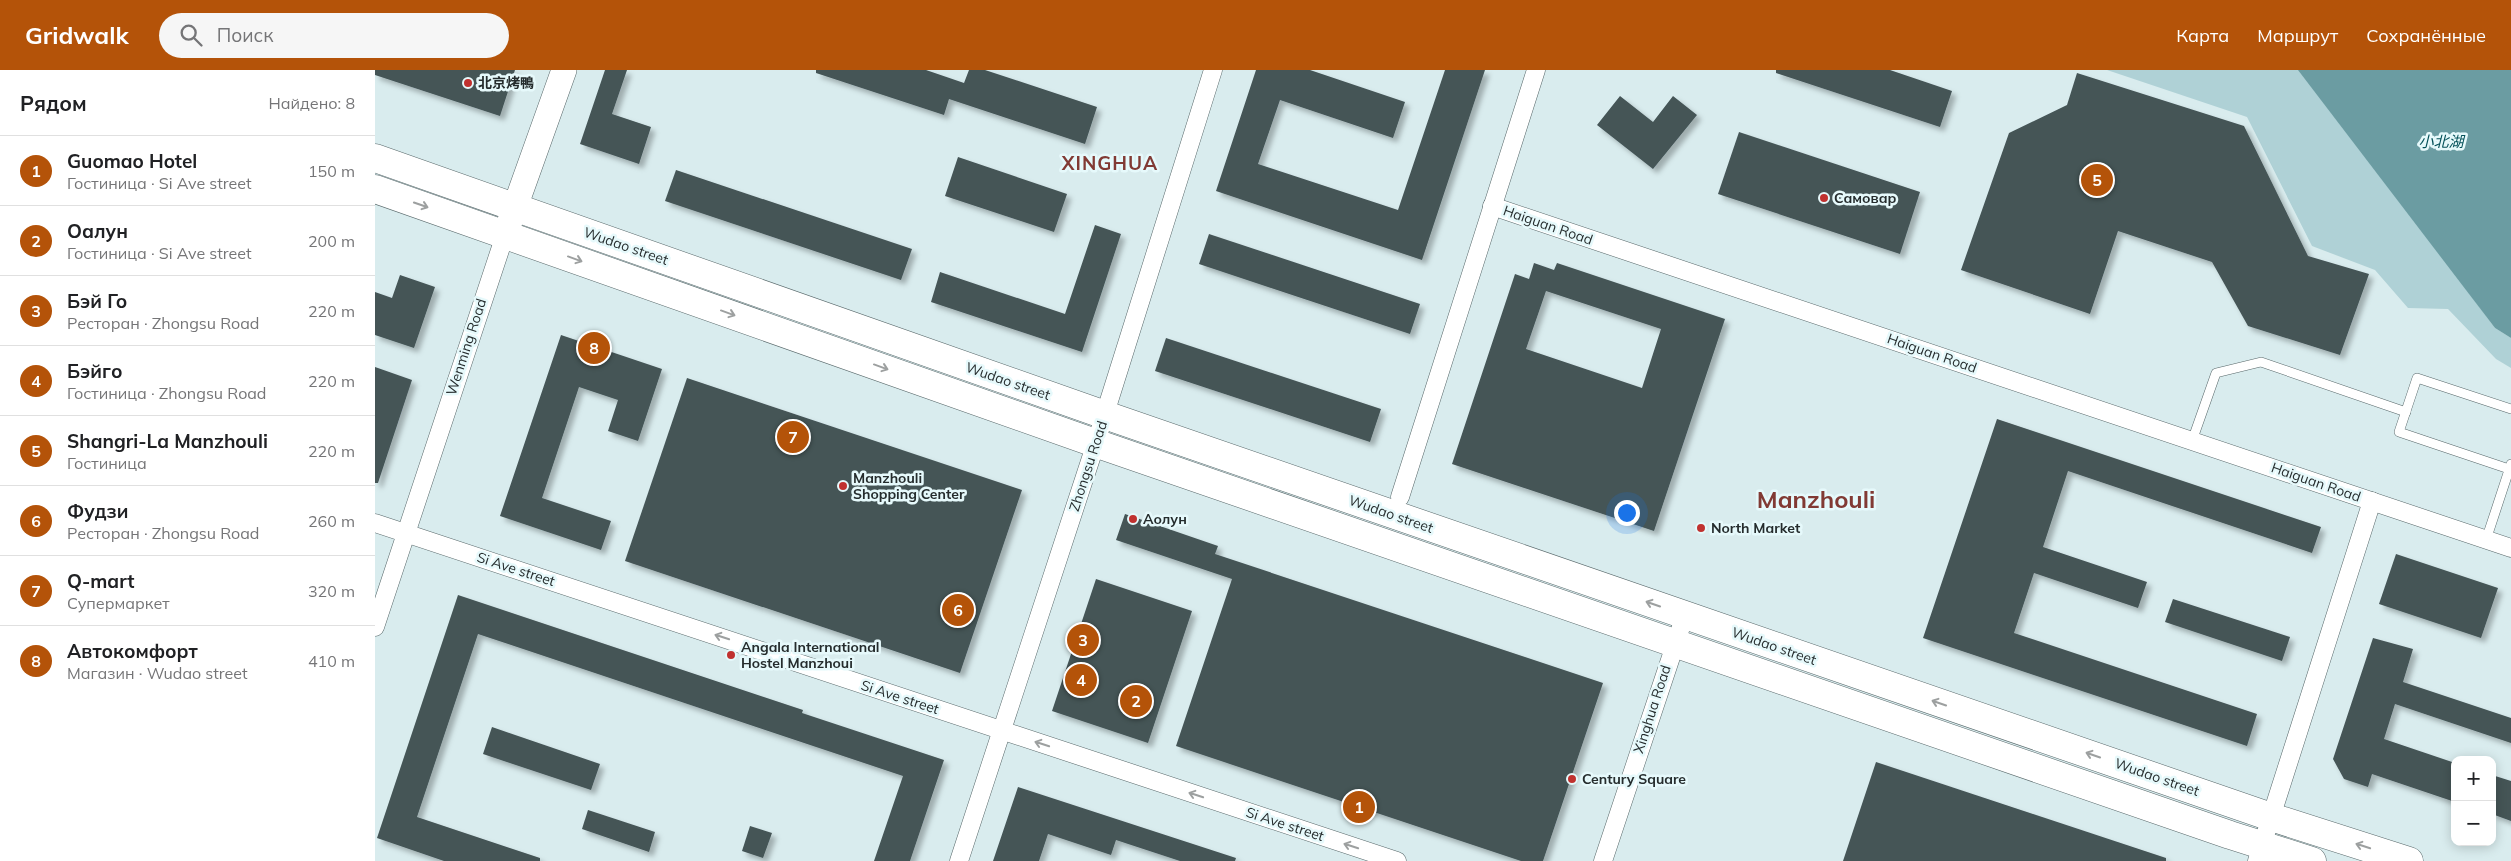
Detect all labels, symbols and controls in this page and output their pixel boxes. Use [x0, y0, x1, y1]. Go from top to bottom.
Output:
search box [159, 13, 509, 58]
text: Gridwalk [25, 20, 129, 50]
icon: search [177, 21, 205, 49]
text: Поиск [217, 23, 273, 47]
text: Карта [2176, 24, 2229, 47]
text: Маршрут [2257, 24, 2338, 47]
text: Сохранённые [2366, 24, 2486, 47]
place label: 北京烤鴨 [478, 74, 534, 92]
marker: 北京烤鴨 [462, 77, 474, 89]
text: Рядом [20, 90, 87, 116]
text: Найдено: 8 [269, 93, 355, 113]
water label: 小北湖 [2418, 132, 2465, 151]
text: Guomao Hotel [67, 149, 197, 173]
district label: XINGHUA [1061, 151, 1158, 175]
text: 1 [31, 161, 41, 181]
text: 150 m [308, 161, 355, 181]
pin: 5 [2081, 161, 2113, 199]
text: Гостиница · Si Ave street [67, 173, 252, 193]
place label: Самовар [1834, 189, 1897, 207]
marker: Самовар [1818, 192, 1830, 204]
one-way arrow [413, 201, 428, 210]
street label: Haiguan Road [1501, 201, 1595, 249]
text: Оалун [67, 219, 128, 243]
street label: Wudao street [581, 223, 671, 269]
text: 2 [31, 231, 41, 251]
text: 200 m [308, 231, 355, 251]
text: Гостиница · Si Ave street [67, 243, 252, 263]
one-way arrow [566, 254, 582, 264]
text: Бэй Го [67, 289, 127, 313]
street label: Wenming Road [442, 296, 490, 398]
text: 3 [31, 301, 41, 321]
text: 220 m [308, 301, 355, 321]
one-way arrow [719, 309, 735, 318]
text: Ресторан · Zhongsu Road [67, 313, 259, 333]
pin: 8 [578, 329, 610, 367]
street label: Haiguan Road [1885, 329, 1979, 377]
street label: Wudao street [963, 358, 1053, 404]
text: Бэйго [67, 359, 122, 383]
one-way arrow [873, 363, 888, 372]
text: 4 [31, 371, 41, 391]
text: 220 m [308, 371, 355, 391]
text: Гостиница · Zhongsu Road [67, 383, 266, 403]
pin: 7 [777, 418, 809, 456]
street label: Zhongsu Road [1065, 418, 1111, 514]
text: Shangri-La Manzhouli [67, 429, 268, 453]
text: 5 [31, 441, 41, 461]
text: 220 m [308, 441, 355, 461]
text: Гостиница [67, 453, 147, 473]
street label: Haiguan Road [2269, 458, 2363, 506]
place label: Manzhouli Shopping Center [853, 469, 965, 503]
marker: Manzhouli Shopping Center [837, 480, 849, 492]
district label: Manzhouli [1757, 484, 1875, 514]
street label: Wudao street [1346, 491, 1436, 537]
text: Фудзи [67, 499, 128, 523]
your location [1614, 500, 1640, 526]
place label: Аолун [1143, 510, 1187, 528]
text: 6 [31, 511, 41, 531]
text: 260 m [308, 511, 355, 531]
marker: Аолун [1127, 513, 1139, 525]
place label: North Market [1711, 519, 1801, 537]
marker: North Market [1695, 522, 1707, 534]
text: Ресторан · Zhongsu Road [67, 523, 259, 543]
street label: Si Ave street [475, 548, 557, 590]
text: Q-mart [67, 569, 134, 593]
text: 7 [31, 581, 41, 601]
text: 320 m [308, 581, 355, 601]
pin: 6 [942, 591, 974, 629]
text: Супермаркет [67, 593, 170, 613]
one-way arrow [1646, 599, 1661, 608]
pin: 3 [1067, 621, 1099, 659]
street label: Wudao street [1729, 623, 1819, 669]
one-way arrow [714, 632, 730, 642]
place label: Angala International Hostel Manzhoui [741, 638, 879, 672]
text: Автокомфорт [67, 639, 198, 663]
marker: Angala International Hostel Manzhoui [725, 649, 737, 661]
text: 8 [31, 651, 41, 671]
text: 410 m [308, 651, 355, 671]
pin: 4 [1065, 661, 1097, 699]
text: Магазин · Wudao street [67, 663, 248, 683]
street label: Xinghua Road [1629, 663, 1675, 755]
street label: Si Ave street [859, 676, 941, 718]
pin: 2 [1120, 682, 1152, 720]
one-way arrow [1931, 697, 1947, 707]
one-way arrow [1034, 738, 1050, 748]
one-way arrow [2085, 750, 2101, 760]
street label: Wudao street [2112, 754, 2202, 800]
map controls [2451, 756, 2496, 846]
button: + [2451, 756, 2496, 801]
place label: Century Square [1582, 770, 1686, 788]
marker: Century Square [1566, 773, 1578, 785]
pin: 1 [1343, 788, 1375, 826]
one-way arrow [1189, 789, 1205, 799]
button: − [2451, 801, 2496, 846]
street label: Si Ave street [1244, 803, 1326, 845]
one-way arrow [1343, 840, 1359, 850]
one-way arrow [2355, 841, 2371, 850]

